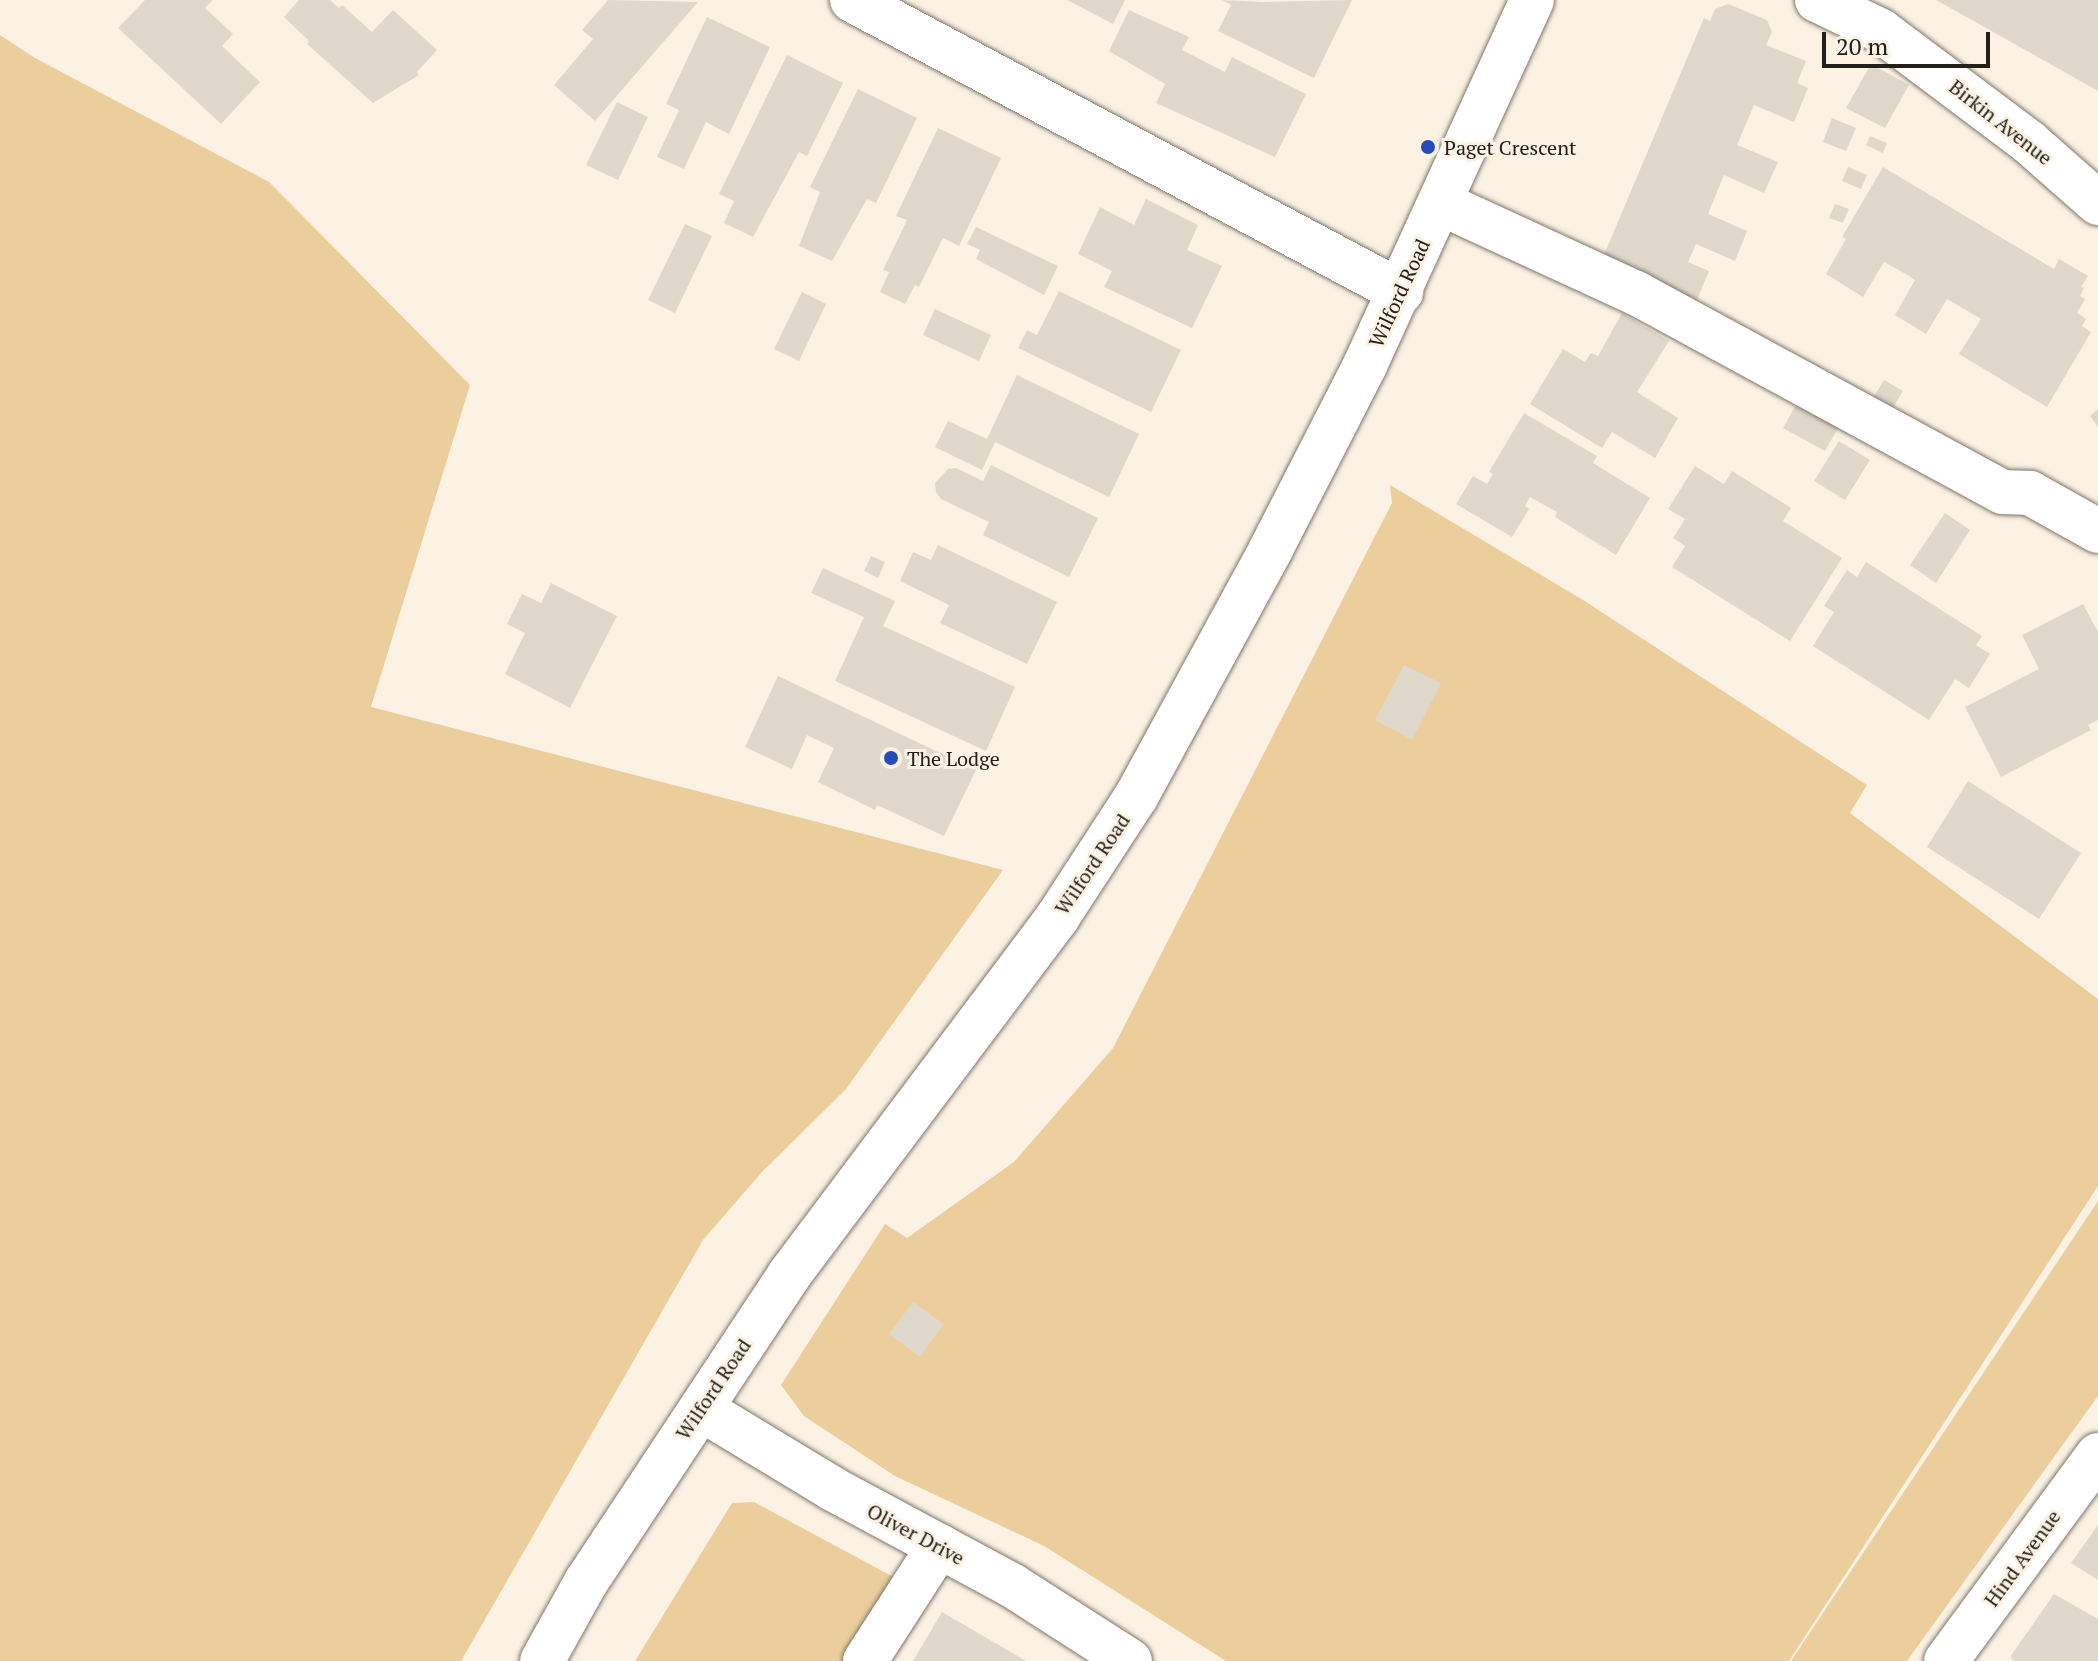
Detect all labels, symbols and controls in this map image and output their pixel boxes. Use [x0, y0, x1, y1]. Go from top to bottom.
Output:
scale bar [1826, 16, 1994, 66]
text: 20 m [1836, 30, 1888, 62]
street label: Birkin Avenue [1945, 74, 2057, 170]
place label: Paget Crescent [1444, 135, 1576, 159]
marker: Paget Crescent [1419, 138, 1437, 156]
street label: Wilford Road [1364, 235, 1434, 351]
place label: The Lodge [907, 746, 1000, 770]
marker: The Lodge [882, 749, 900, 767]
street label: Wilford Road [1049, 809, 1135, 919]
street label: Wilford Road [670, 1334, 756, 1444]
street label: Oliver Drive [863, 1498, 969, 1570]
street label: Hind Avenue [1979, 1505, 2065, 1611]

